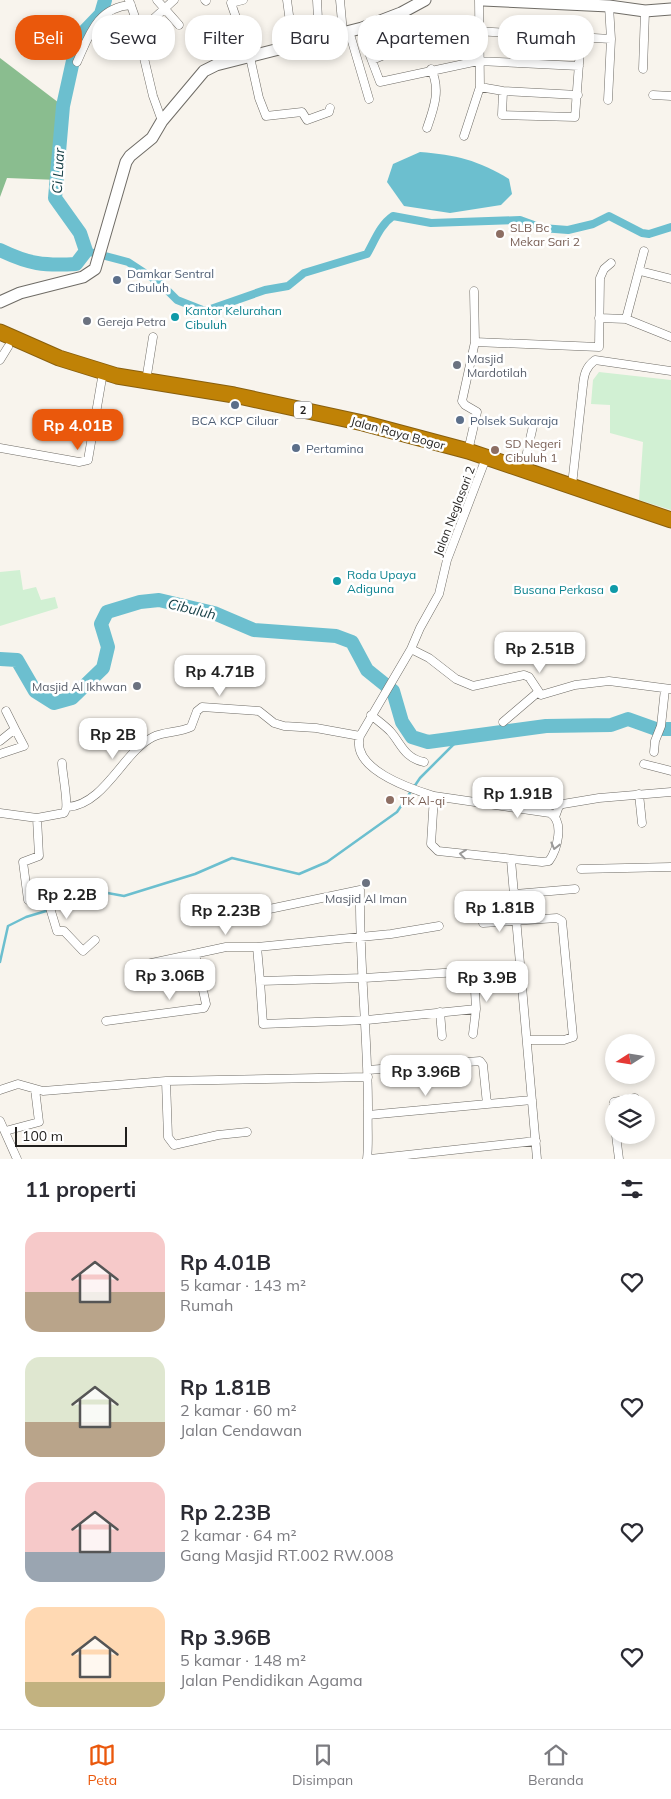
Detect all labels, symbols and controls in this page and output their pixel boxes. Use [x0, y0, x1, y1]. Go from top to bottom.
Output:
chip: Beli [15, 15, 82, 60]
chip: Sewa [92, 15, 175, 60]
chip: Filter [185, 15, 262, 60]
chip: Baru [272, 15, 348, 60]
chip: Apartemen [358, 15, 488, 60]
chip: Rumah [498, 15, 594, 60]
water label: Ci Luar [48, 147, 68, 194]
place label: SLB Bc Mekar Sari 2 [510, 220, 580, 249]
marker: SLB Bc Mekar Sari 2 [494, 228, 506, 240]
place label: Damkar Sentral Cibuluh [127, 266, 214, 295]
marker: Damkar Sentral Cibuluh [111, 274, 123, 286]
place label: Kantor Kelurahan Cibuluh [185, 303, 282, 332]
marker: Kantor Kelurahan Cibuluh [169, 311, 181, 323]
place label: Gereja Petra [97, 314, 166, 329]
marker: Gereja Petra [81, 315, 93, 327]
place label: Masjid Mardotilah [467, 351, 527, 380]
marker: Masjid Mardotilah [451, 359, 463, 371]
marker: BCA KCP Ciluar [229, 399, 241, 411]
road number: 2 [294, 402, 312, 418]
pin: Rp 4.01B [26, 408, 130, 451]
place label: BCA KCP Ciluar [192, 413, 279, 428]
street label: Jalan Raya Bogor [349, 413, 447, 453]
place label: Polsek Sukaraja [470, 413, 558, 428]
marker: Polsek Sukaraja [454, 414, 466, 426]
text: Rp 4.01B [43, 415, 113, 435]
place label: SD Negeri Cibuluh 1 [505, 436, 561, 465]
place label: Pertamina [306, 441, 364, 456]
marker: Pertamina [290, 442, 302, 454]
marker: SD Negeri Cibuluh 1 [489, 444, 501, 456]
street label: Jalan Neglasari 2 [430, 464, 478, 558]
place label: Roda Upaya Adiguna [347, 567, 416, 596]
marker: Roda Upaya Adiguna [331, 575, 343, 587]
place label: Busana Perkasa [513, 582, 604, 597]
marker: Busana Perkasa [608, 583, 620, 595]
water label: Cibuluh [166, 594, 218, 624]
pin: Rp 2.51B [488, 632, 592, 674]
text: Rp 2.51B [505, 638, 575, 658]
pin: Rp 4.71B [168, 654, 272, 697]
text: Rp 4.71B [185, 661, 255, 681]
place label: Masjid Al Ikhwan [32, 679, 127, 694]
marker: Masjid Al Ikhwan [131, 680, 143, 692]
pin: Rp 2B [78, 718, 148, 760]
text: Rp 2B [90, 724, 136, 744]
pin: Rp 1.91B [466, 776, 570, 819]
text: Rp 1.91B [483, 783, 553, 803]
place label: TK Al-qi [400, 793, 445, 808]
marker: TK Al-qi [384, 794, 396, 806]
one-way arrow [550, 842, 561, 851]
one-way arrow [458, 849, 466, 860]
marker: Masjid Al Iman [360, 877, 372, 889]
pin: Rp 2.2B [21, 878, 113, 920]
text: Rp 2.2B [37, 884, 97, 904]
pin: Rp 1.81B [448, 890, 552, 933]
place label: Masjid Al Iman [325, 891, 407, 906]
pin: Rp 2.23B [174, 894, 278, 936]
text: Rp 1.81B [465, 897, 535, 917]
text: Rp 2.23B [191, 900, 261, 920]
pin: Rp 3.06B [118, 958, 222, 1001]
pin: Rp 3.9B [441, 960, 533, 1003]
text: Rp 3.06B [135, 965, 205, 985]
text: Rp 3.9B [457, 967, 517, 987]
north arrow [605, 1034, 655, 1084]
map controls [605, 1034, 655, 1144]
pin: Rp 3.96B [374, 1054, 478, 1097]
text: Rp 3.96B [391, 1061, 461, 1081]
button: layers [605, 1094, 655, 1144]
scale bar [15, 1124, 128, 1147]
text: 100 m [22, 1127, 63, 1145]
icon: filters [618, 1175, 646, 1203]
text: 11 properti [25, 1176, 136, 1202]
text: Rp 4.01B [180, 1249, 271, 1275]
icon: home [65, 1252, 125, 1312]
icon: heart [618, 1268, 646, 1296]
text: 5 kamar · 143 m² [180, 1275, 306, 1295]
text: Rumah [180, 1295, 233, 1315]
text: Rp 1.81B [180, 1374, 271, 1400]
icon: home [65, 1377, 125, 1437]
icon: heart [618, 1393, 646, 1421]
text: 2 kamar · 60 m² [180, 1400, 297, 1420]
text: Jalan Cendawan [180, 1420, 302, 1440]
text: Rp 2.23B [180, 1499, 271, 1525]
icon: home [65, 1502, 125, 1562]
icon: heart [618, 1518, 646, 1546]
text: 2 kamar · 64 m² [180, 1525, 297, 1545]
text: Gang Masjid RT.002 RW.008 [180, 1545, 394, 1565]
text: Rp 3.96B [180, 1624, 271, 1650]
icon: home [65, 1627, 125, 1687]
icon: heart [618, 1643, 646, 1671]
text: 5 kamar · 148 m² [180, 1650, 306, 1670]
text: Jalan Pendidikan Agama [180, 1670, 363, 1690]
tab: Peta [87, 1741, 117, 1789]
tab: Disimpan [292, 1741, 353, 1789]
tab: Beranda [528, 1741, 584, 1789]

